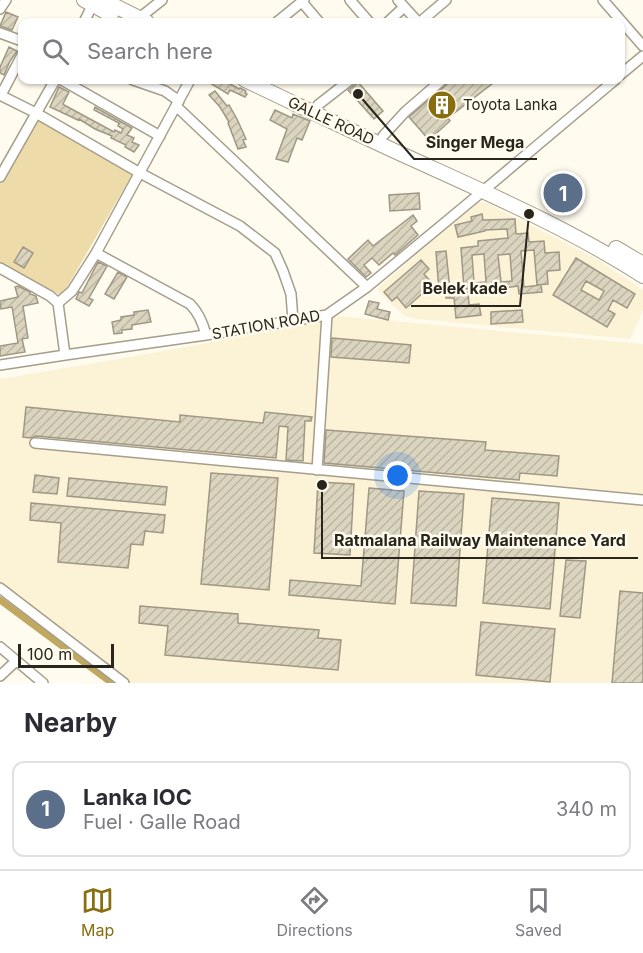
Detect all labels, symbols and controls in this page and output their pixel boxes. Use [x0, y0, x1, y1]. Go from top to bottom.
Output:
search box [18, 18, 625, 84]
icon: search [39, 35, 72, 68]
text: Search here [87, 38, 213, 64]
building icon: Toyota Lanka [426, 89, 458, 121]
street label: GALLE ROAD [285, 92, 377, 149]
place label: Toyota Lanka [463, 95, 557, 114]
callout: Singer Mega [414, 125, 537, 159]
text: Singer Mega [426, 132, 524, 152]
pin: 1 [544, 170, 582, 216]
callout: Belek kade [411, 272, 520, 306]
text: Belek kade [422, 278, 508, 298]
street label: STATION ROAD [210, 306, 322, 343]
your location [383, 461, 412, 490]
callout: Ratmalana Railway Maintenance Yard [322, 524, 638, 558]
text: Ratmalana Railway Maintenance Yard [334, 530, 626, 550]
scale bar [18, 641, 114, 668]
text: 100 m [27, 644, 72, 664]
text: Nearby [24, 707, 117, 738]
text: Lanka IOC [83, 784, 192, 810]
text: 1 [41, 797, 50, 821]
text: 340 m [556, 797, 617, 821]
text: Fuel · Galle Road [83, 810, 241, 834]
tab: Map [81, 884, 114, 940]
tab: Directions [277, 884, 353, 940]
tab: Saved [515, 884, 562, 940]

